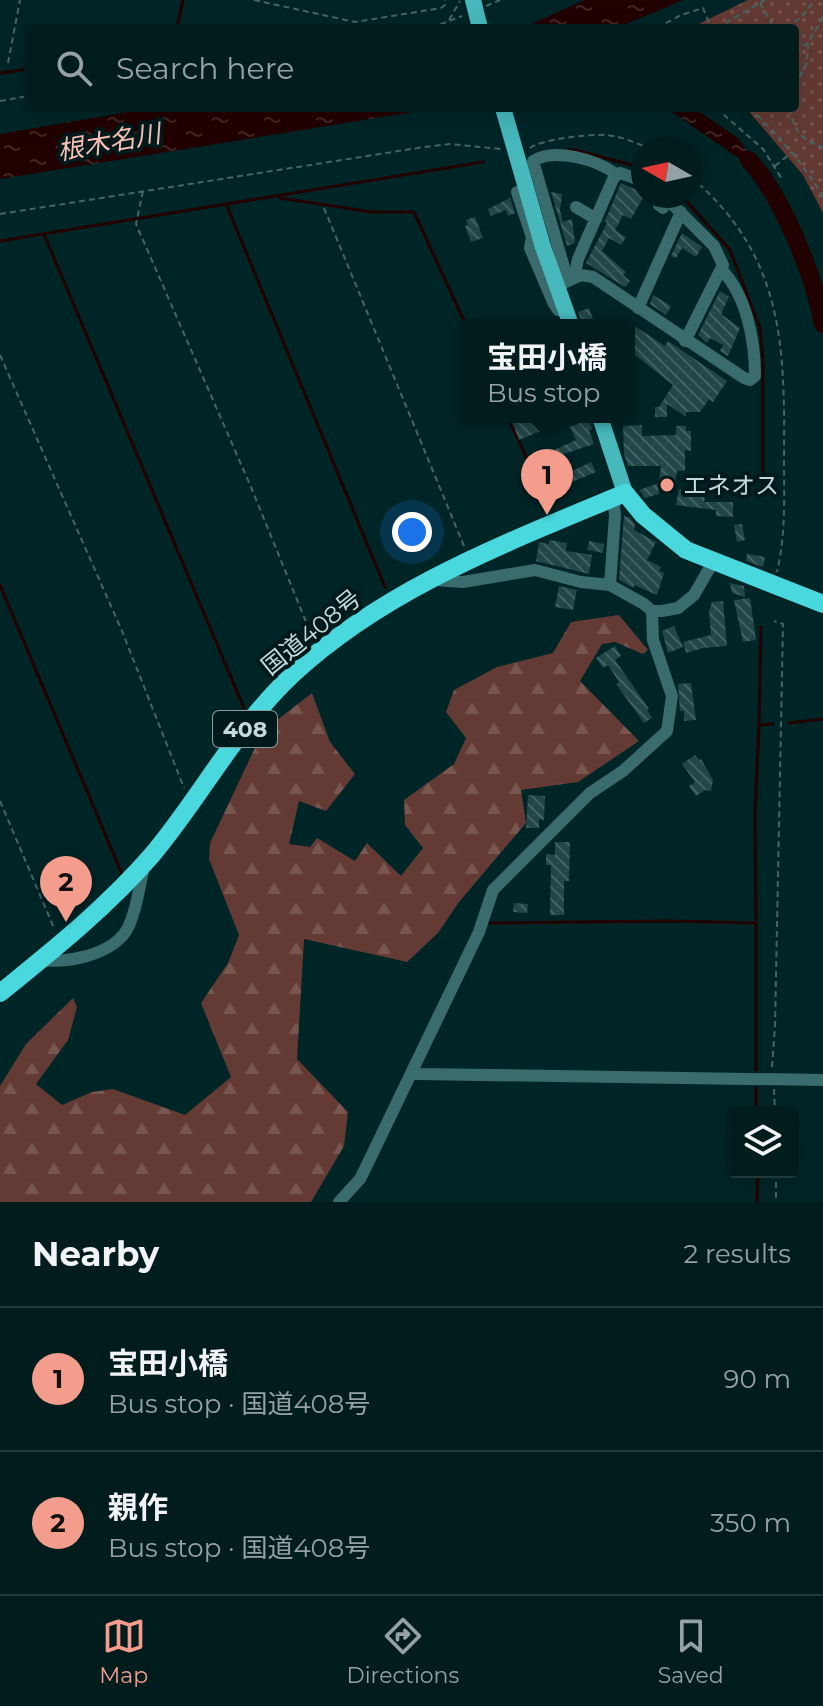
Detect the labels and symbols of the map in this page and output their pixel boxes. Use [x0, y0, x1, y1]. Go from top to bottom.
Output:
water label: 根木名川 [55, 117, 166, 167]
north arrow [631, 136, 703, 208]
pin: 1 [521, 449, 573, 515]
place label: エネオス [683, 471, 779, 500]
marker: エネオス [658, 476, 676, 494]
your location [392, 512, 432, 552]
street label: 国道408号 [256, 583, 366, 681]
road number: 408 [213, 711, 277, 747]
pin: 2 [40, 856, 92, 922]

